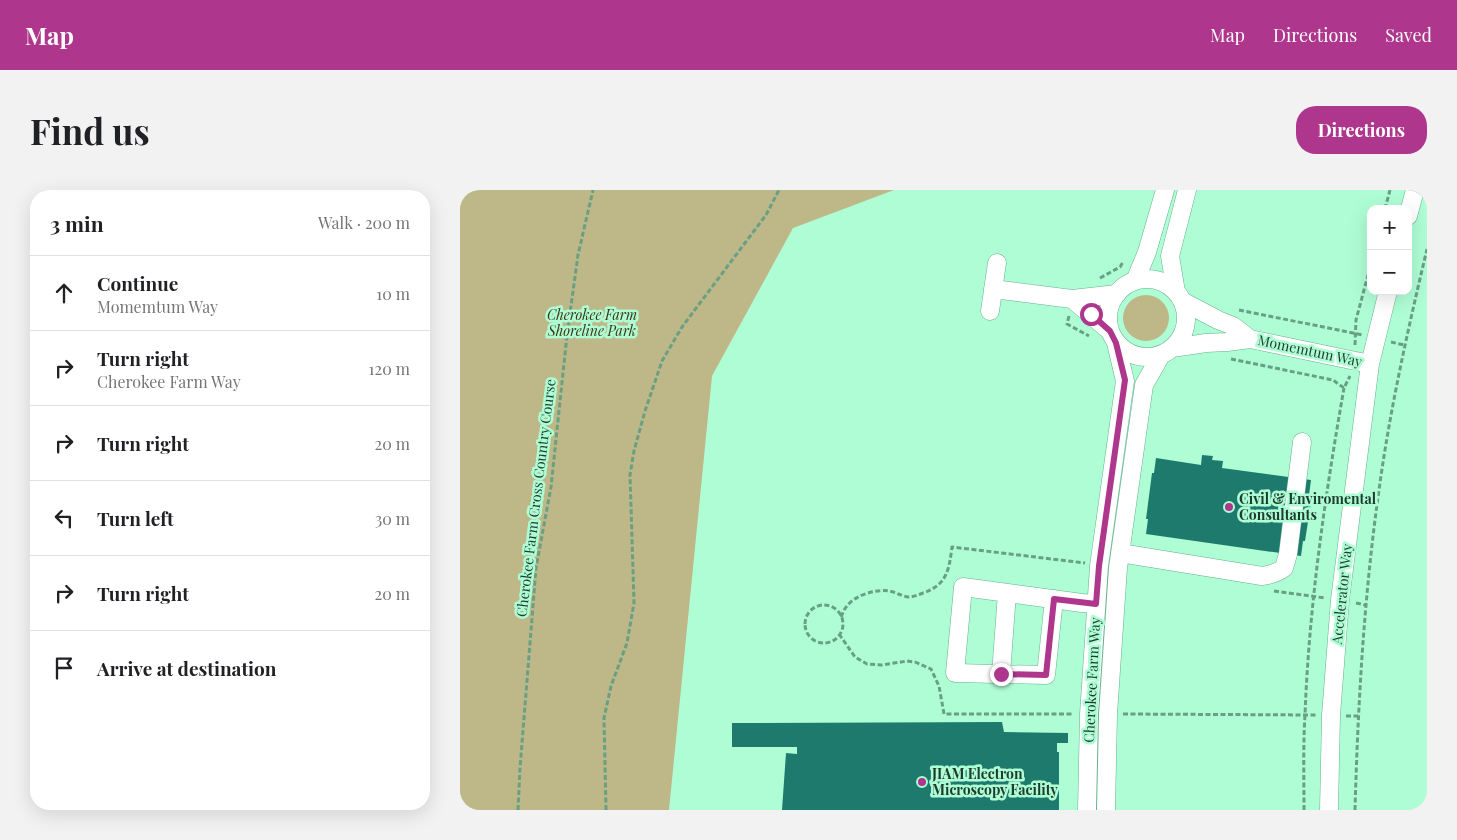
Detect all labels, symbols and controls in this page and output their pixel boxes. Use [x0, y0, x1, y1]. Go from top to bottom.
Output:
text: Map [25, 19, 74, 51]
text: Map [1210, 23, 1245, 47]
text: Directions [1273, 23, 1357, 47]
text: Saved [1385, 23, 1432, 47]
button: Directions [1296, 106, 1427, 154]
text: Find us [30, 107, 150, 154]
map controls [1367, 205, 1412, 295]
button: + [1367, 205, 1412, 250]
text: 3 min [50, 209, 104, 237]
text: Walk · 200 m [318, 212, 410, 233]
button: − [1367, 250, 1412, 295]
text: Continue [97, 270, 178, 296]
icon: ahead [50, 279, 78, 307]
text: 10 m [376, 283, 410, 304]
text: Momemtum Way [97, 296, 218, 317]
route start [1080, 303, 1103, 326]
park label: Cherokee Farm Shoreline Park [547, 305, 637, 340]
street label: Momemtum Way [1256, 330, 1364, 371]
text: Turn right [97, 345, 189, 371]
icon: right [50, 354, 78, 382]
text: 120 m [369, 358, 410, 379]
text: Cherokee Farm Way [97, 371, 241, 392]
street label: Cherokee Farm Cross Country Course [511, 378, 560, 618]
icon: right [50, 429, 78, 457]
text: Turn right [97, 430, 189, 456]
text: 20 m [375, 433, 410, 454]
place label: Civil & Enviromental Consultants [1239, 489, 1377, 524]
marker: Civil & Enviromental Consultants [1223, 501, 1235, 513]
icon: left [50, 504, 78, 532]
text: Turn left [97, 505, 174, 531]
text: 30 m [375, 508, 410, 529]
street label: Accelerator Way [1327, 543, 1356, 646]
icon: right [50, 579, 78, 607]
text: Turn right [97, 580, 189, 606]
text: 20 m [375, 583, 410, 604]
street label: Cherokee Farm Way [1079, 617, 1104, 743]
icon: arrive [50, 654, 78, 682]
text: Arrive at destination [97, 655, 277, 681]
route end [990, 663, 1013, 686]
place label: JIAM Electron Microscopy Facility [931, 764, 1059, 799]
marker: JIAM Electron Microscopy Facility [916, 776, 928, 788]

